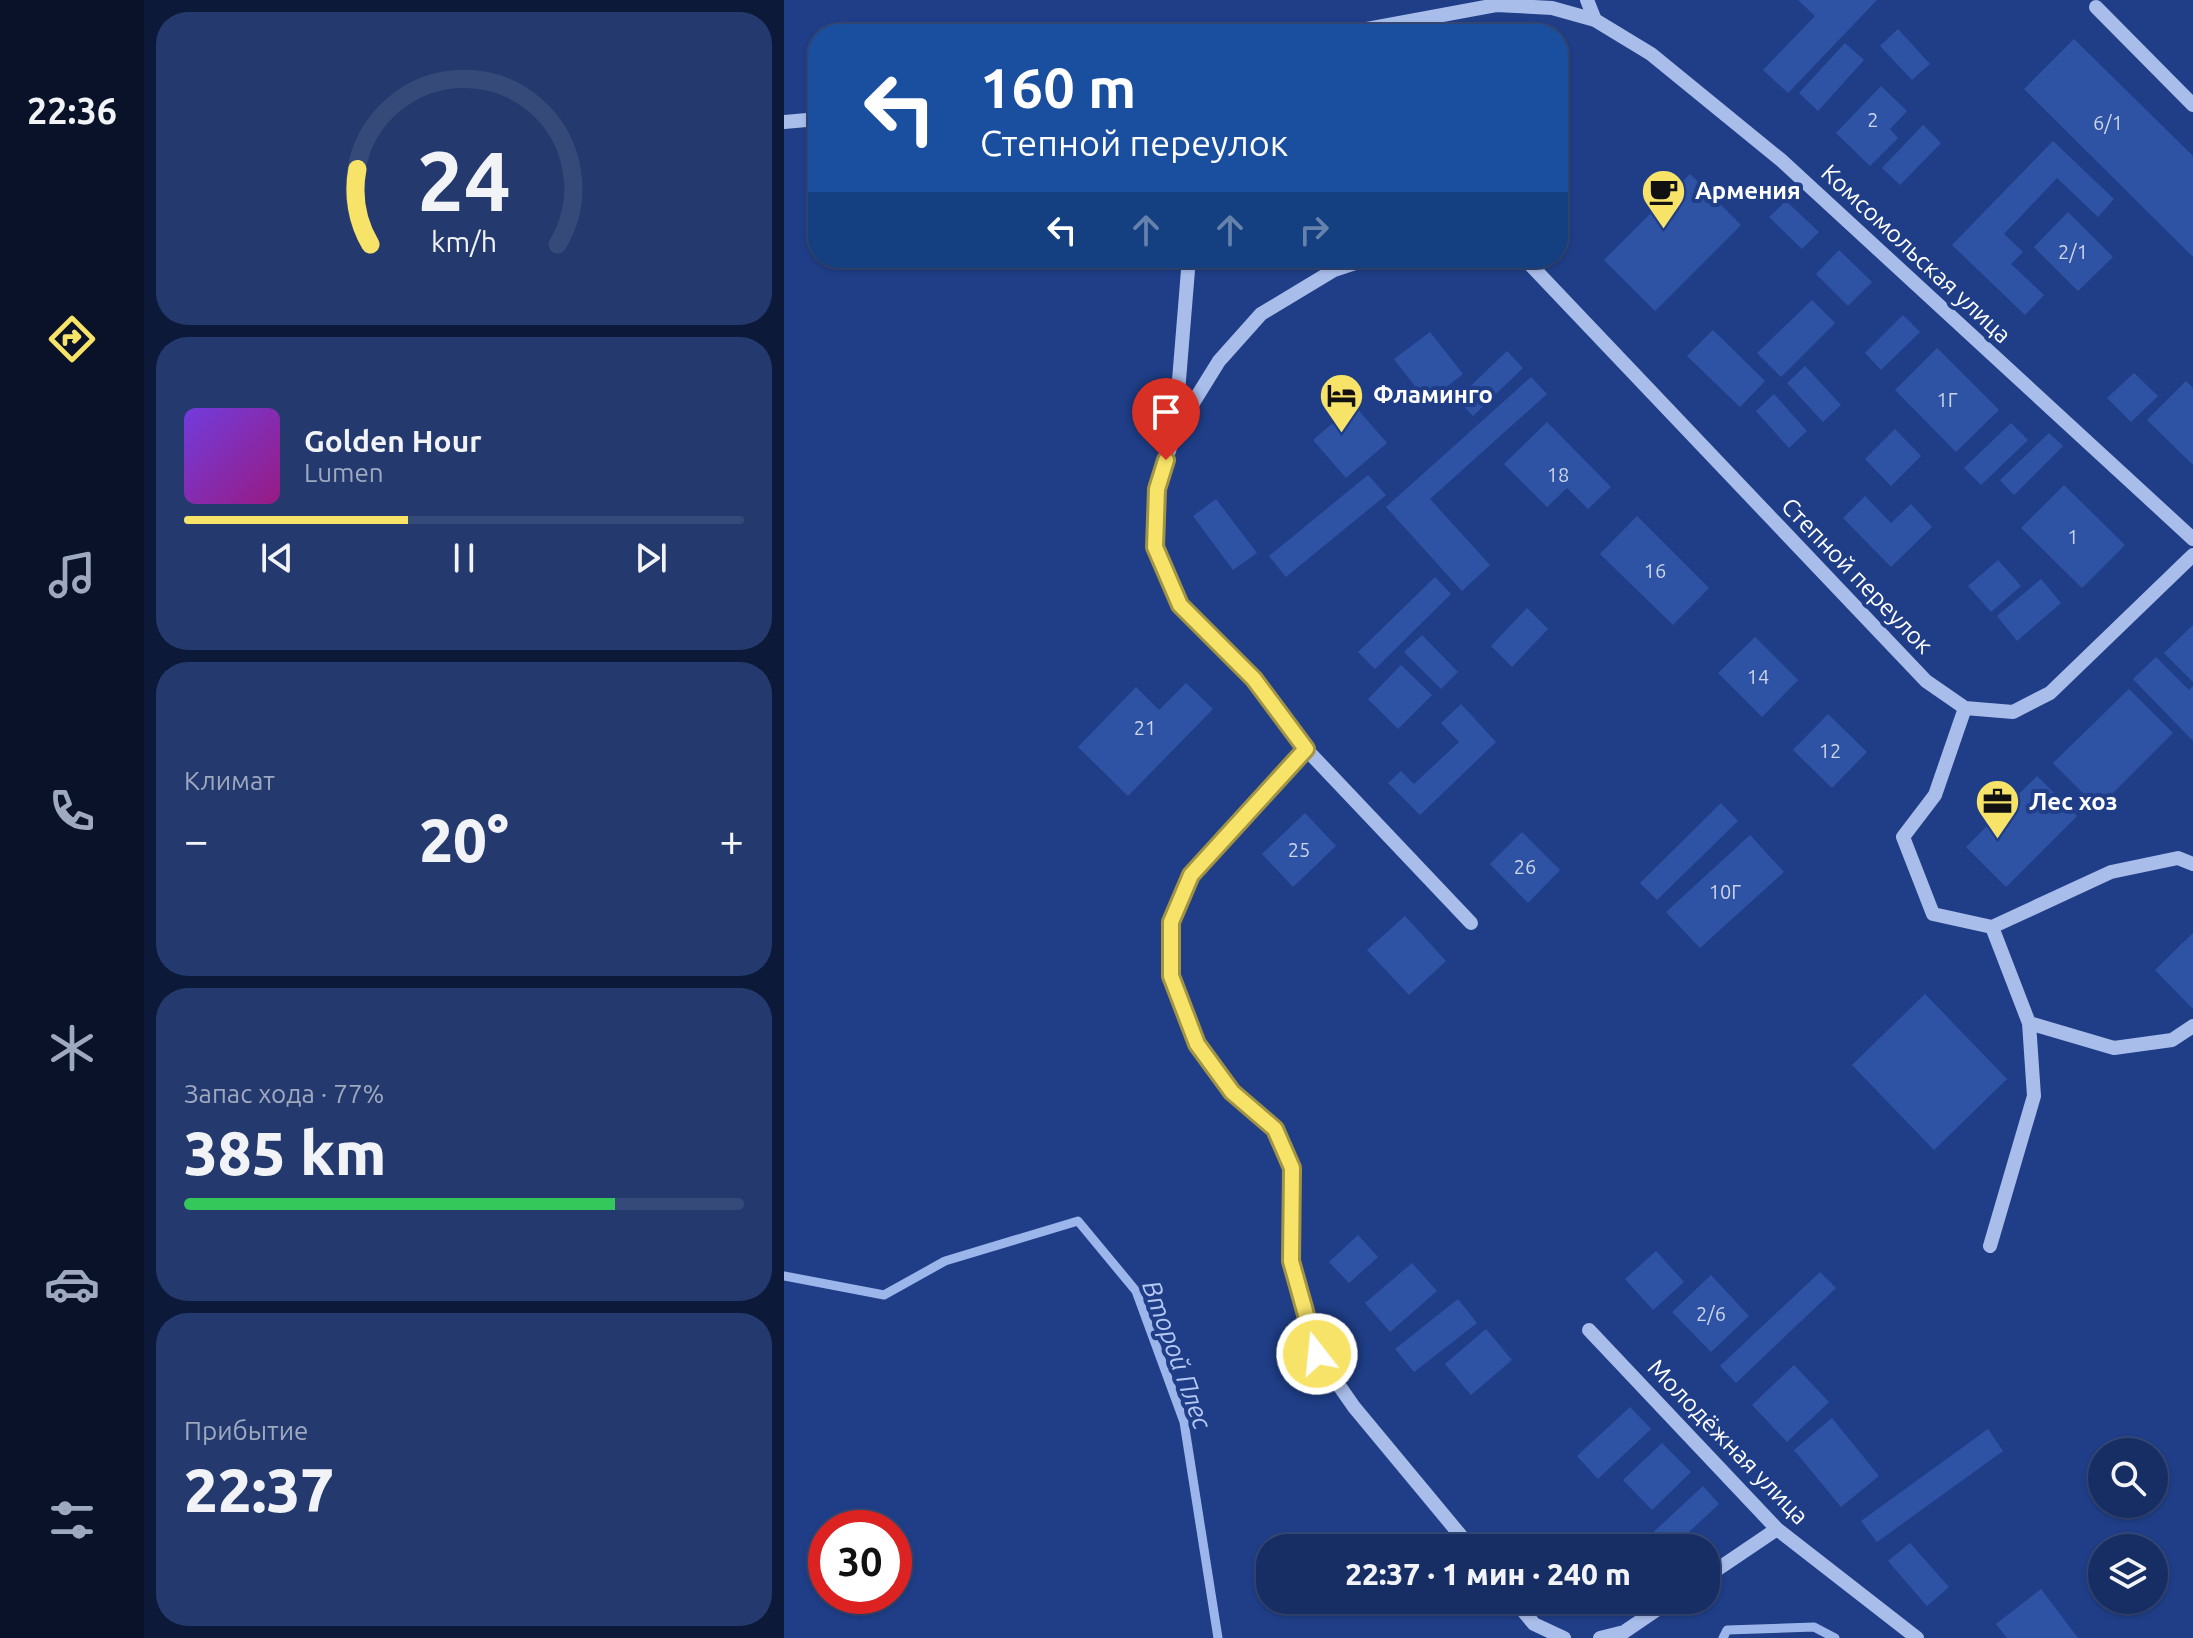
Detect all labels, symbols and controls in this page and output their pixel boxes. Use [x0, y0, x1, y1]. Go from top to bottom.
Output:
icon: left [848, 56, 952, 160]
text: 160 m [980, 56, 1136, 119]
text: 22:36 [27, 90, 117, 131]
house number: 2 [1867, 108, 1879, 131]
house number: 6/1 [2093, 111, 2123, 134]
text: Степной переулок [980, 122, 1288, 163]
text: 24 [417, 132, 511, 226]
street label: Комсомольская улица [1816, 159, 2017, 348]
cafe icon: Армения [1640, 167, 1688, 230]
place label: Армения [1695, 177, 1801, 204]
icon: left [1040, 208, 1084, 252]
icon: ahead [1124, 208, 1168, 252]
icon: ahead [1208, 208, 1252, 252]
icon: right [1292, 208, 1336, 252]
text: km/h [431, 225, 497, 257]
house number: 2/1 [2058, 240, 2088, 263]
icon: directions [44, 311, 100, 367]
hotel icon: Фламинго [1318, 371, 1366, 434]
pin [1132, 378, 1200, 460]
place label: Фламинго [1373, 381, 1493, 408]
house number: 1Г [1936, 388, 1958, 411]
icon: arrive [1144, 390, 1188, 434]
text: Golden Hour [304, 424, 482, 458]
text: Lumen [304, 458, 384, 487]
house number: 18 [1547, 463, 1569, 486]
street label: Степной переулок [1776, 492, 1938, 659]
house number: 1 [2067, 525, 2079, 548]
icon: previous [255, 536, 299, 580]
icon: pause [442, 536, 486, 580]
icon: next [629, 536, 673, 580]
icon: music [44, 547, 100, 603]
house number: 16 [1644, 559, 1666, 582]
house number: 14 [1747, 665, 1769, 688]
house number: 21 [1134, 716, 1156, 739]
house number: 12 [1819, 739, 1841, 762]
text: Климат [184, 766, 275, 795]
office icon: Лес хоз [1974, 778, 2022, 841]
icon: phone [44, 783, 100, 839]
place label: Лес хоз [2029, 788, 2117, 815]
text: 20° [419, 806, 509, 873]
text: − [184, 815, 209, 864]
text: + [719, 815, 744, 864]
house number: 25 [1288, 838, 1310, 861]
house number: 26 [1514, 855, 1536, 878]
house number: 10Г [1709, 880, 1741, 903]
icon: climate [44, 1020, 100, 1076]
text: Запас хода · 77% [184, 1079, 384, 1108]
text: 385 km [184, 1119, 386, 1186]
icon: car [44, 1256, 100, 1312]
water label: Второй Плес [1137, 1276, 1218, 1434]
house number: 2/6 [1696, 1302, 1726, 1325]
position arrow [1275, 1312, 1359, 1396]
street label: Молодёжная улица [1643, 1354, 1814, 1530]
text: Прибытие [184, 1416, 308, 1445]
map controls [2088, 1438, 2168, 1614]
button: search [2088, 1438, 2168, 1518]
text: 22:37 [184, 1456, 334, 1523]
icon: filters [44, 1492, 100, 1548]
speed limit sign: 30 [808, 1510, 912, 1614]
button: layers [2088, 1534, 2168, 1614]
text: 22:37 · 1 мин · 240 m [1345, 1557, 1631, 1591]

